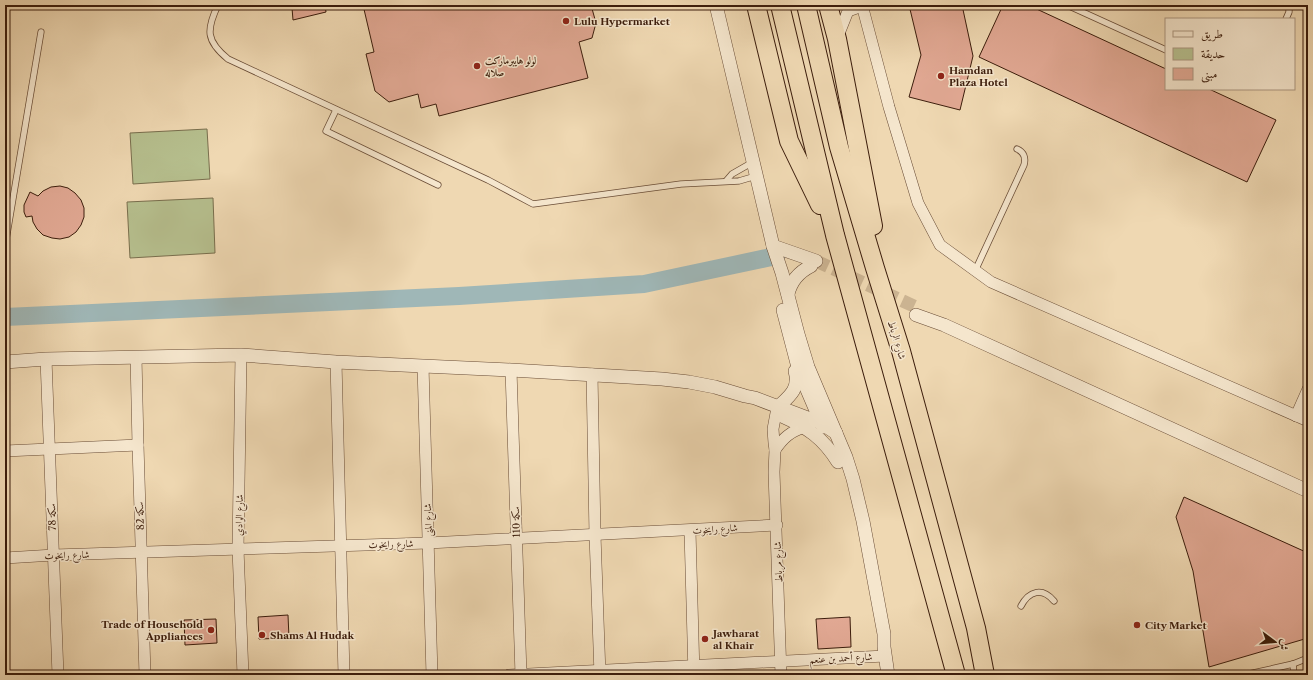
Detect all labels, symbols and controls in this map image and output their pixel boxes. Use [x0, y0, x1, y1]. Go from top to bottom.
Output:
place label: Lulu Hypermarket [574, 15, 670, 28]
marker: Lulu Hypermarket [561, 16, 571, 26]
legend [1165, 18, 1295, 90]
text: طريق [1201, 26, 1223, 42]
text: حديقة [1201, 46, 1225, 62]
place label: لولو هايبرماركت صلاله [485, 54, 536, 79]
marker: لولو هايبرماركت صلاله [472, 61, 482, 71]
place label: Hamdan Plaza Hotel [949, 64, 1008, 89]
text: مبنى [1201, 66, 1217, 83]
marker: Hamdan Plaza Hotel [936, 71, 946, 81]
street label: شارع الرباط [882, 319, 909, 362]
street label: شارع الوادي [232, 494, 249, 536]
street label: سكة 82 [133, 501, 147, 530]
street label: سكة 78 [45, 503, 59, 531]
street label: شارع المنى [421, 503, 438, 537]
street label: سكة 110 [509, 506, 523, 538]
street label: شارع رايخوت [692, 521, 739, 540]
street label: شارع رايخوت [368, 537, 414, 554]
street label: شارع مرباط [771, 541, 788, 583]
street label: شارع رايخوت [44, 548, 90, 565]
place label: Trade of Household Appliances [101, 618, 203, 643]
place label: City Market [1145, 619, 1207, 632]
marker: City Market [1132, 620, 1142, 630]
north arrow [1255, 622, 1295, 662]
marker: Trade of Household Appliances [206, 625, 216, 635]
place label: Jawharat al Khair [711, 627, 759, 652]
place label: Shams Al Hudak [270, 629, 355, 642]
marker: Shams Al Hudak [257, 630, 267, 640]
marker: Jawharat al Khair [700, 634, 710, 644]
text: ش [1276, 638, 1293, 652]
street label: شارع أحمد بن عنعم [809, 649, 873, 669]

